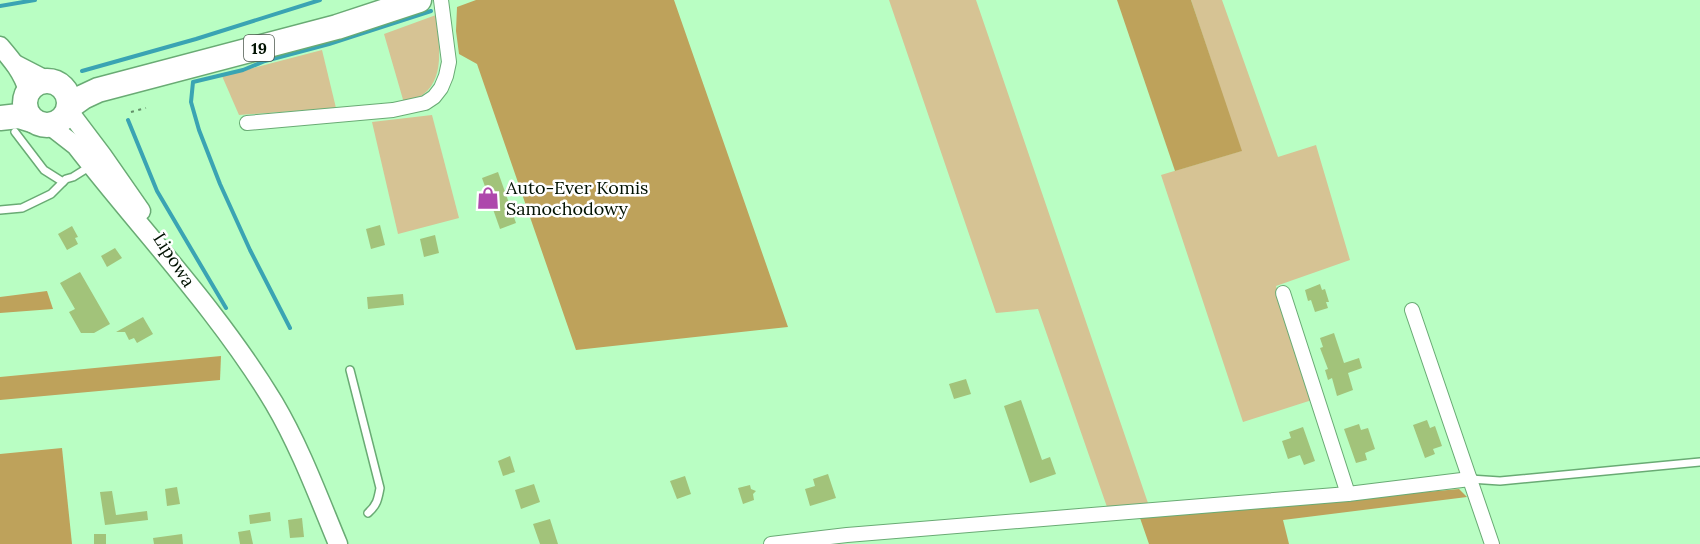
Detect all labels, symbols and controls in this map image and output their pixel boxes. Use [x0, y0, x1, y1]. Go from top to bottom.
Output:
road number: 19 [244, 35, 274, 61]
place label: Auto-Ever Komis Samochodowy [505, 176, 648, 220]
shop icon: Auto-Ever Komis Samochodowy [475, 185, 501, 211]
street label: Lipowa [148, 228, 200, 291]

